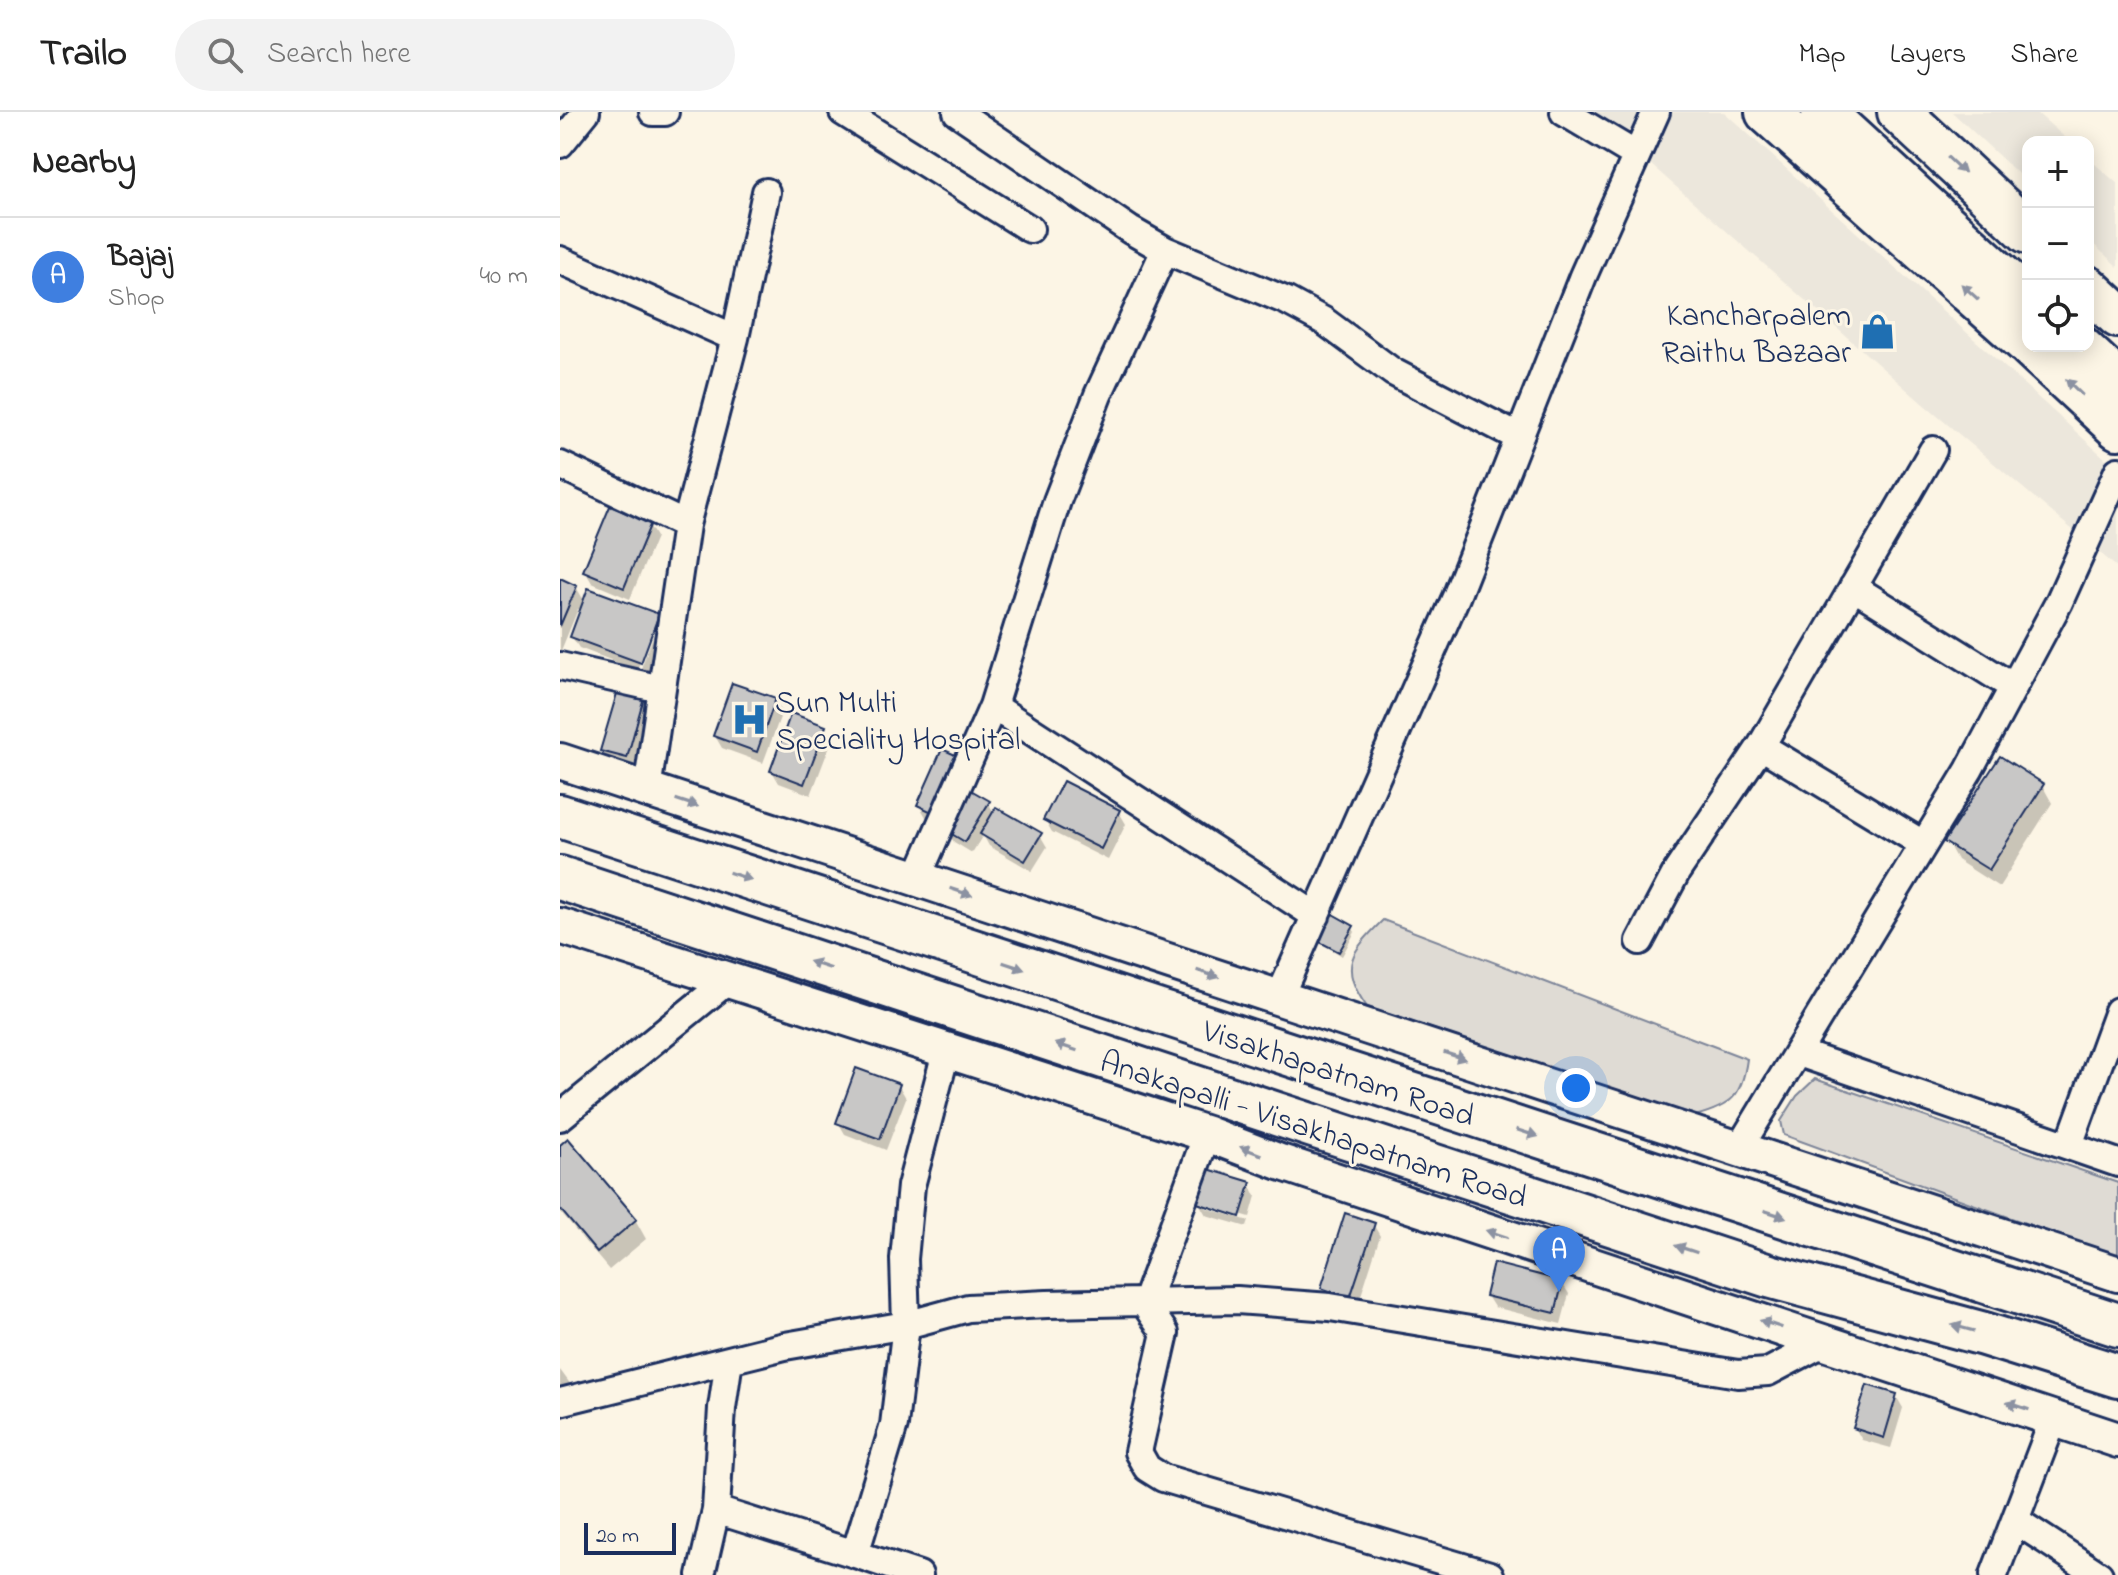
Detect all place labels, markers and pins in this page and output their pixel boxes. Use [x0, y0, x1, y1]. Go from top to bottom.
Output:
place label: Kancharpalem Raithu Bazaar [1661, 294, 1851, 378]
shop icon: Kancharpalem Raithu Bazaar [1858, 313, 1896, 351]
place label: Sun Multi Speciality Hospital [775, 681, 1020, 765]
hospital icon: Sun Multi Speciality Hospital [730, 700, 768, 738]
pin: A [1533, 1226, 1585, 1292]

